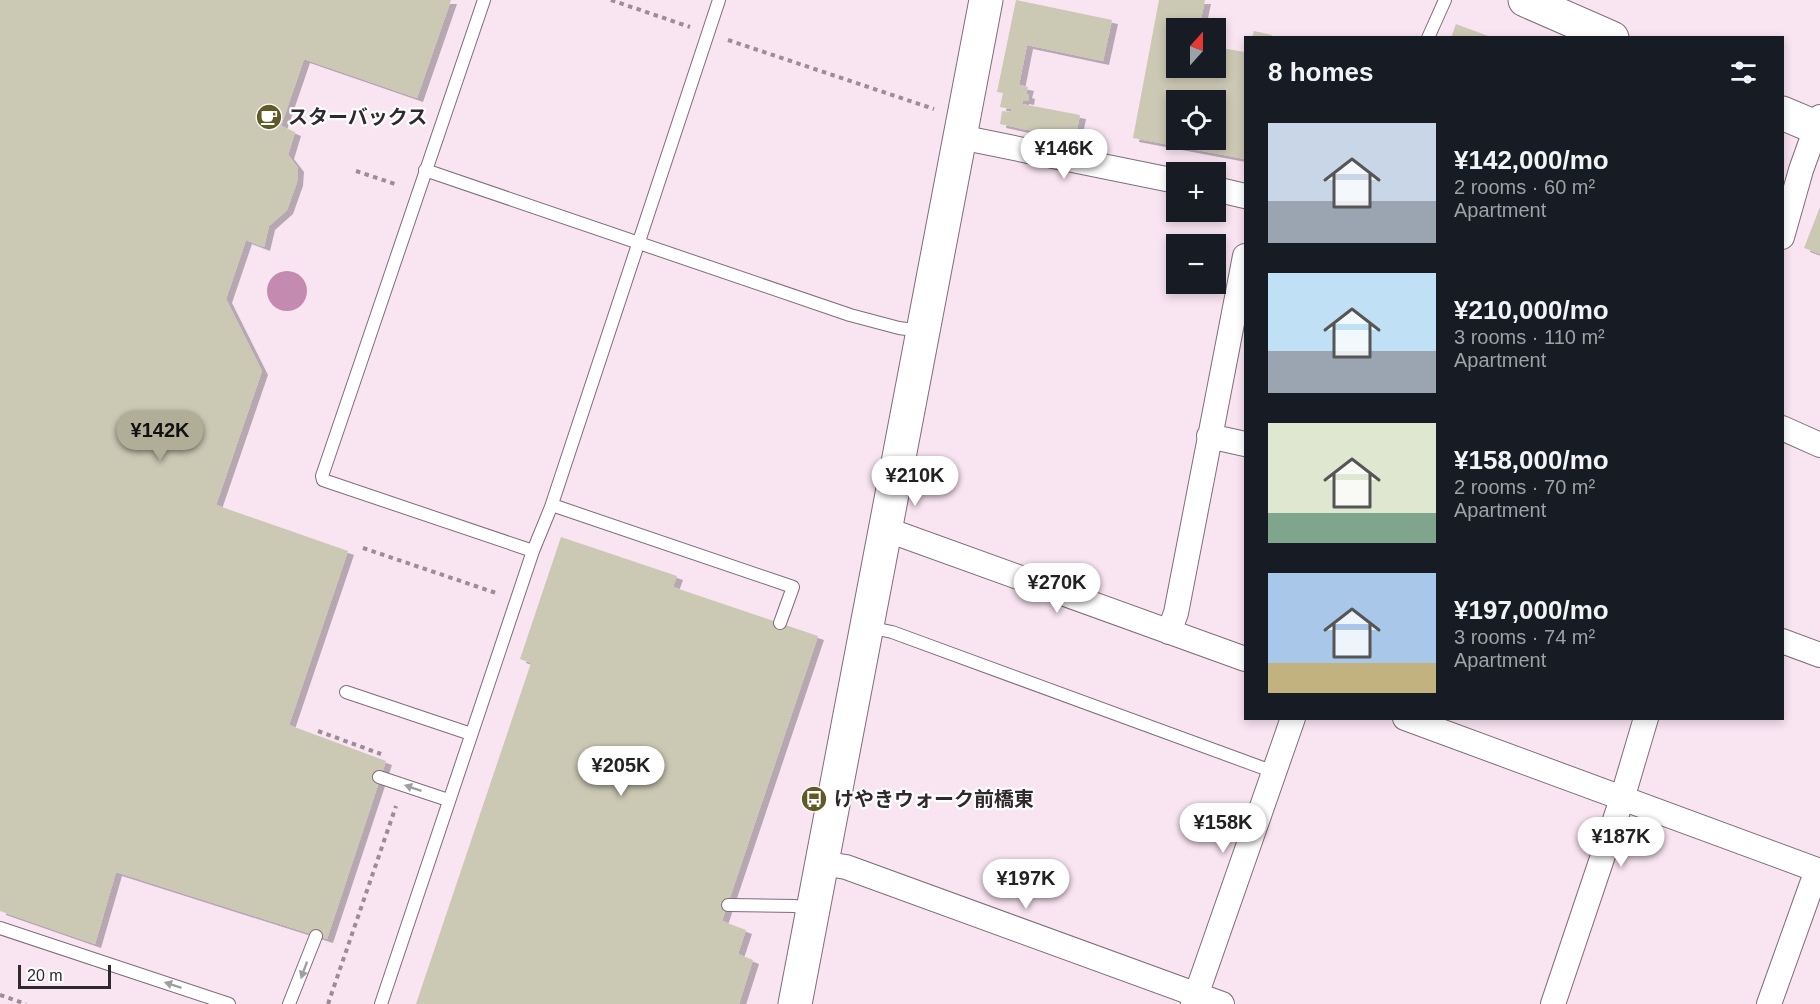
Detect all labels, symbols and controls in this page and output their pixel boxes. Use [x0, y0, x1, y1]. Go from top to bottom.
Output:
north arrow [1166, 18, 1226, 78]
map controls [1166, 18, 1226, 294]
icon: filters [1727, 56, 1760, 89]
text: 8 homes [1268, 57, 1374, 87]
button: locate [1166, 90, 1226, 150]
cafe icon: スターバックス [254, 102, 284, 132]
place label: スターバックス [288, 106, 427, 128]
pin: ¥146K [1022, 129, 1106, 180]
text: ¥146K [1035, 137, 1093, 159]
text: ¥142,000/mo [1454, 145, 1609, 175]
icon: home [1316, 147, 1388, 219]
button: + [1166, 162, 1226, 222]
text: 2 rooms · 60 m² [1454, 176, 1595, 198]
text: Apartment [1454, 199, 1546, 221]
button: − [1166, 234, 1226, 294]
text: ¥210,000/mo [1454, 295, 1609, 325]
icon: home [1316, 297, 1388, 369]
text: 3 rooms · 110 m² [1454, 326, 1605, 348]
text: Apartment [1454, 349, 1546, 371]
pin: ¥142K [118, 411, 202, 462]
text: ¥142K [131, 419, 189, 441]
text: ¥158,000/mo [1454, 445, 1609, 475]
icon: home [1316, 447, 1388, 519]
pin: ¥210K [873, 456, 957, 507]
text: ¥210K [886, 464, 944, 486]
text: 2 rooms · 70 m² [1454, 476, 1595, 498]
text: Apartment [1454, 499, 1546, 521]
pin: ¥270K [1015, 563, 1099, 614]
text: ¥270K [1028, 571, 1086, 593]
text: ¥197,000/mo [1454, 595, 1609, 625]
icon: home [1316, 597, 1388, 669]
text: 3 rooms · 74 m² [1454, 626, 1595, 648]
text: Apartment [1454, 649, 1546, 671]
pin: ¥205K [579, 746, 663, 797]
text: ¥205K [592, 754, 650, 776]
one-way arrow [404, 783, 422, 793]
bus stop icon: けやきウォーク前橋東 [799, 784, 829, 814]
place label: けやきウォーク前橋東 [834, 788, 1034, 810]
pin: ¥158K [1181, 803, 1265, 854]
text: ¥158K [1194, 811, 1252, 833]
pin: ¥187K [1579, 817, 1663, 868]
text: ¥187K [1592, 825, 1650, 847]
pin: ¥197K [984, 859, 1068, 910]
text: ¥197K [997, 867, 1055, 889]
one-way arrow [298, 961, 308, 979]
scale bar [18, 962, 111, 990]
text: 20 m [27, 967, 63, 984]
one-way arrow [164, 980, 182, 990]

